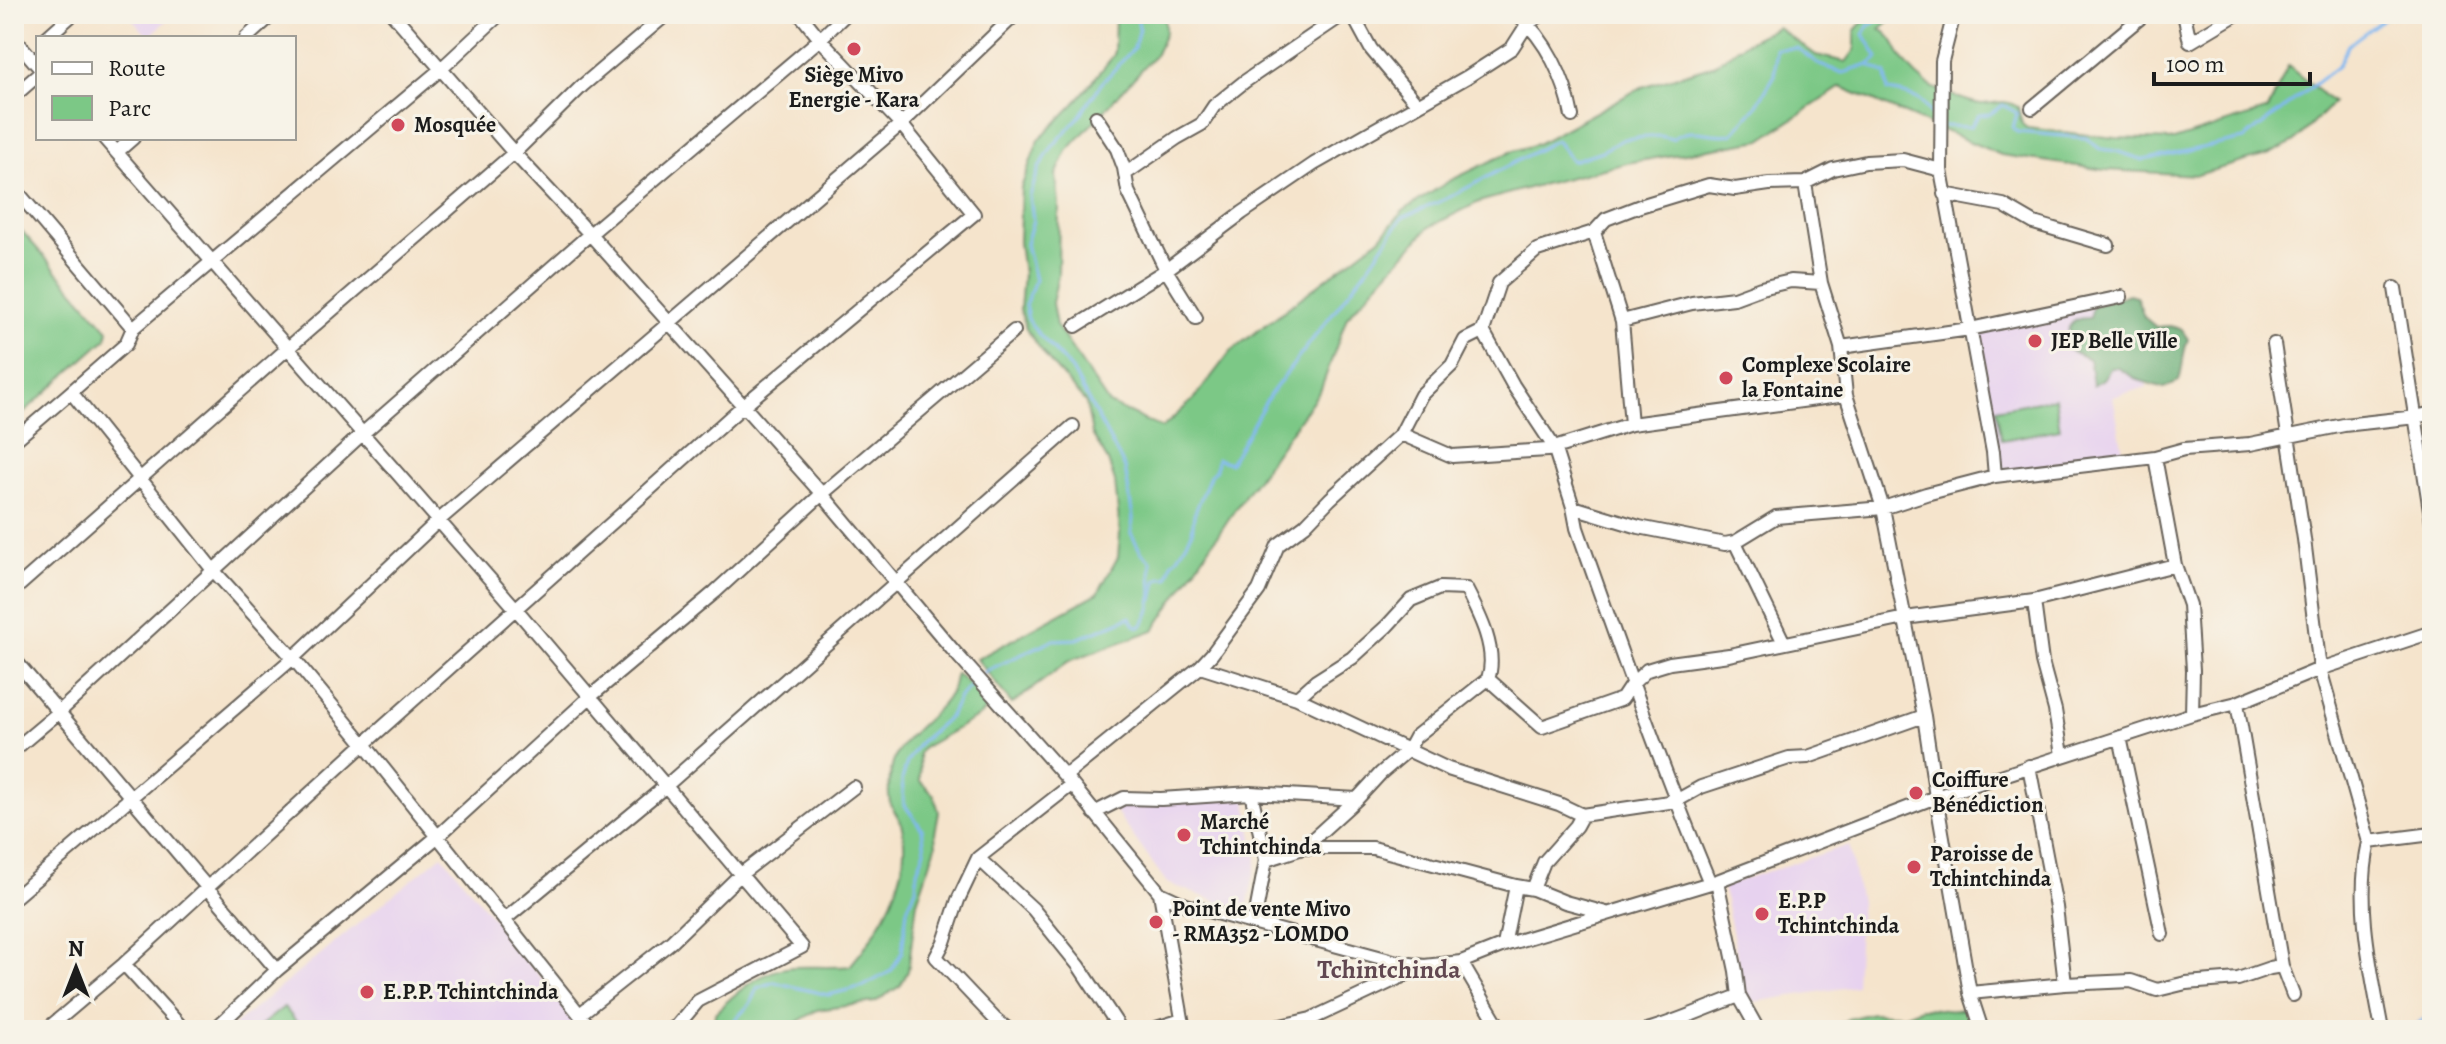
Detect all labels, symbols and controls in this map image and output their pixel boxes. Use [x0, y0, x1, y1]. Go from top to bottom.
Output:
legend [36, 36, 296, 140]
scale bar [2154, 36, 2310, 86]
marker: Siège Mivo Energie - Kara [845, 40, 863, 58]
text: 100 m [2166, 48, 2225, 80]
text: Route [108, 52, 166, 84]
place label: Siège Mivo Energie - Kara [789, 60, 920, 115]
text: Parc [108, 92, 151, 124]
place label: Mosquée [414, 110, 496, 140]
marker: Mosquée [389, 116, 407, 134]
place label: JEP Belle Ville [2051, 326, 2178, 356]
marker: JEP Belle Ville [2026, 332, 2044, 350]
place label: Complexe Scolaire la Fontaine [1742, 350, 1911, 405]
marker: Complexe Scolaire la Fontaine [1717, 369, 1735, 387]
place label: Coiffure Bénédiction [1932, 765, 2044, 820]
marker: Coiffure Bénédiction [1907, 784, 1925, 802]
place label: Marché Tchintchinda [1200, 807, 1322, 862]
marker: Marché Tchintchinda [1175, 826, 1193, 844]
place label: Paroisse de Tchintchinda [1930, 839, 2052, 894]
marker: Paroisse de Tchintchinda [1905, 858, 1923, 876]
place label: E.P.P Tchintchinda [1778, 886, 1900, 941]
place label: Point de vente Mivo - RMA352 - LOMDO [1172, 894, 1351, 949]
marker: E.P.P Tchintchinda [1753, 905, 1771, 923]
marker: Point de vente Mivo - RMA352 - LOMDO [1147, 913, 1165, 931]
north arrow [36, 928, 116, 1008]
text: N [68, 934, 84, 964]
district label: Tchintchinda [1317, 952, 1461, 987]
place label: E.P.P. Tchintchinda [383, 977, 559, 1007]
marker: E.P.P. Tchintchinda [358, 983, 376, 1001]

